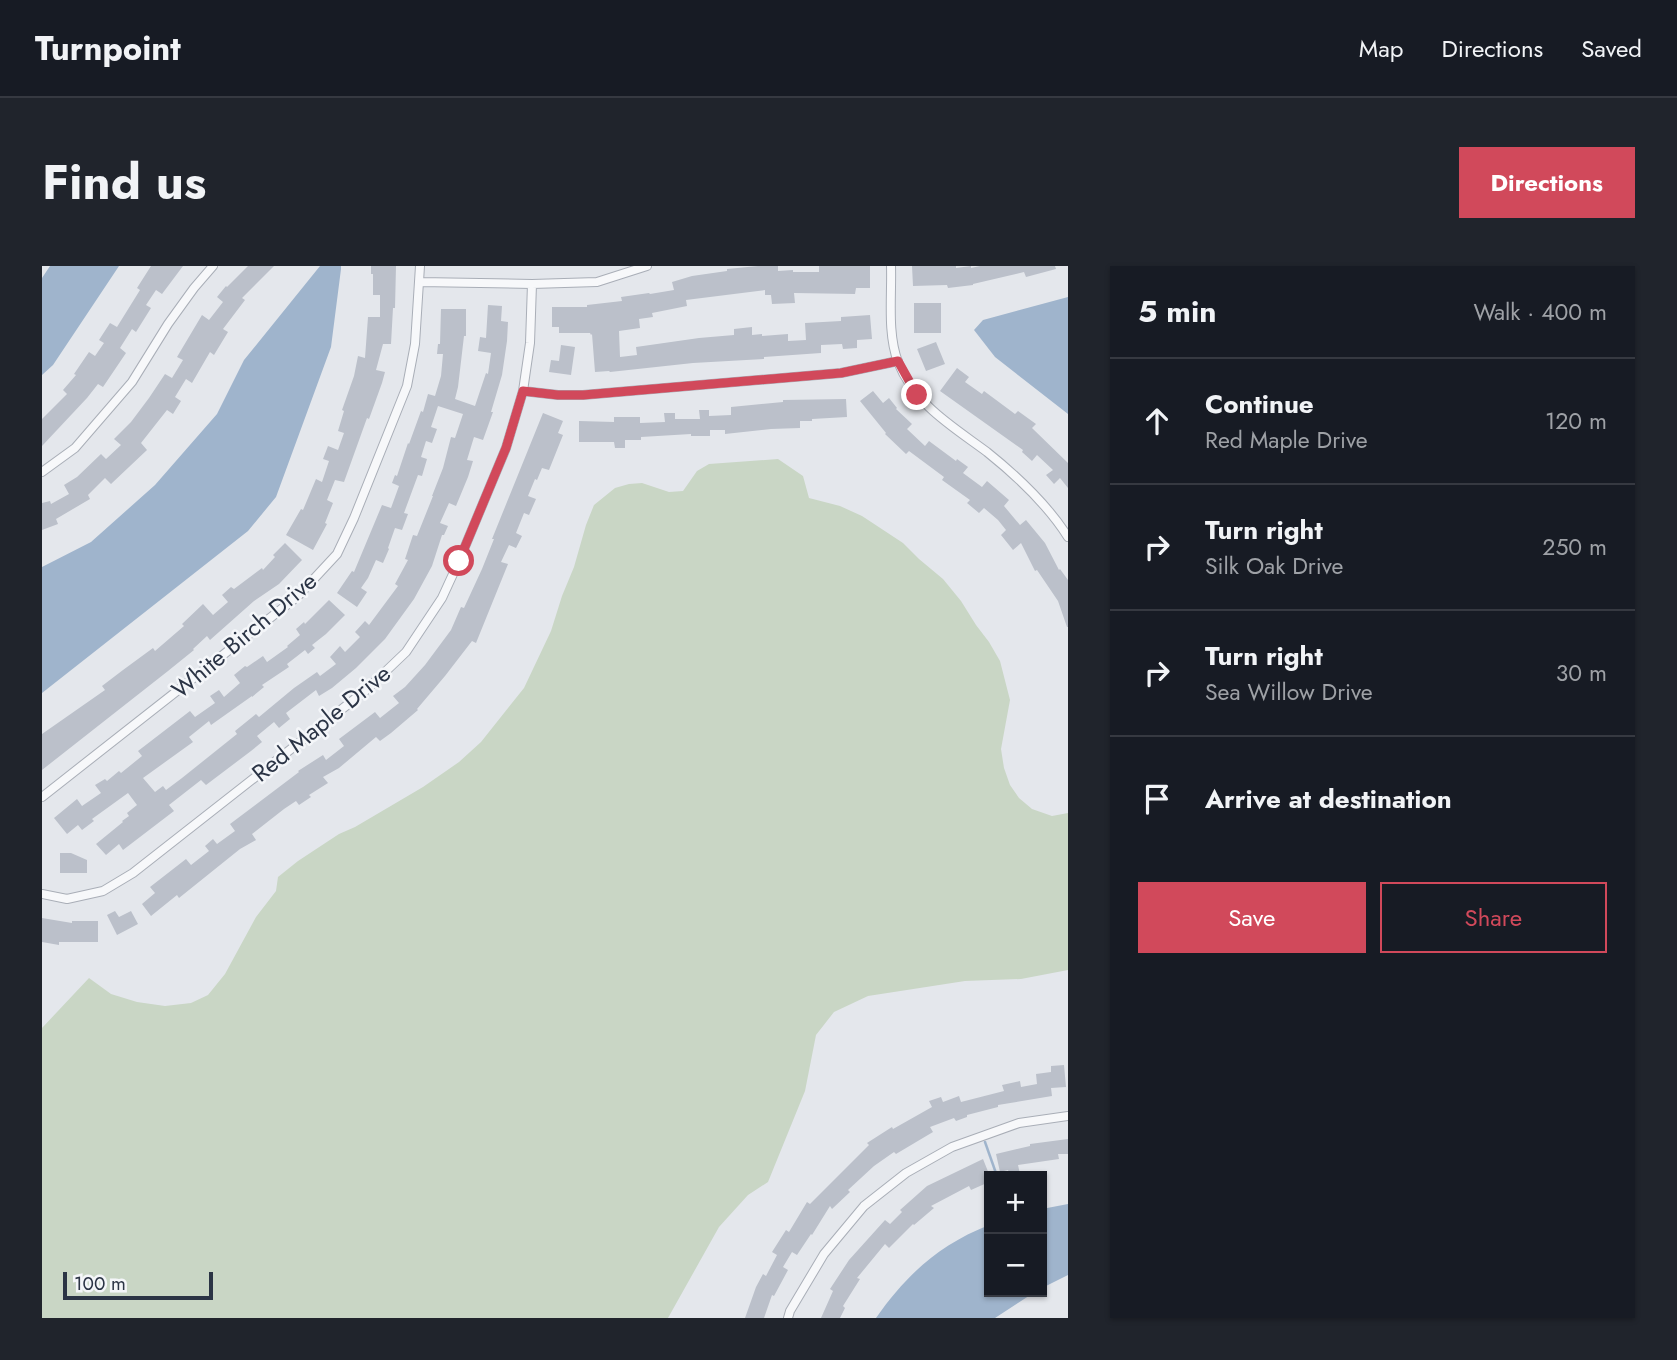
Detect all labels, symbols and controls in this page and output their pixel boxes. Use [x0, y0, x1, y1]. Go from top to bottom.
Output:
text: Turnpoint [35, 25, 181, 72]
text: Map [1359, 31, 1404, 66]
text: Directions [1442, 31, 1543, 66]
text: Saved [1581, 31, 1642, 66]
text: Find us [42, 147, 206, 217]
button: Directions [1459, 147, 1635, 218]
text: 5 min [1138, 290, 1216, 333]
text: Walk · 400 m [1474, 295, 1607, 329]
route end [901, 379, 932, 410]
text: Continue [1205, 385, 1314, 423]
icon: ahead [1138, 402, 1176, 440]
text: 120 m [1545, 404, 1607, 438]
text: Red Maple Drive [1205, 423, 1368, 457]
text: Turn right [1205, 511, 1323, 549]
icon: right [1138, 528, 1176, 566]
text: 250 m [1542, 530, 1607, 564]
route start [443, 545, 474, 576]
text: Silk Oak Drive [1205, 549, 1343, 583]
street label: White Birch Drive [164, 564, 324, 706]
text: Turn right [1205, 637, 1323, 675]
icon: right [1138, 654, 1176, 692]
street label: Red Maple Drive [244, 656, 398, 790]
text: 30 m [1556, 656, 1607, 690]
text: Sea Willow Drive [1205, 675, 1373, 709]
icon: arrive [1138, 780, 1176, 818]
text: Arrive at destination [1205, 780, 1452, 818]
button: Save [1138, 882, 1366, 953]
button: Share [1380, 882, 1607, 953]
map controls [984, 1171, 1047, 1297]
button: + [984, 1171, 1047, 1234]
button: − [984, 1234, 1047, 1297]
scale bar [63, 1269, 214, 1301]
text: 100 m [74, 1270, 126, 1297]

